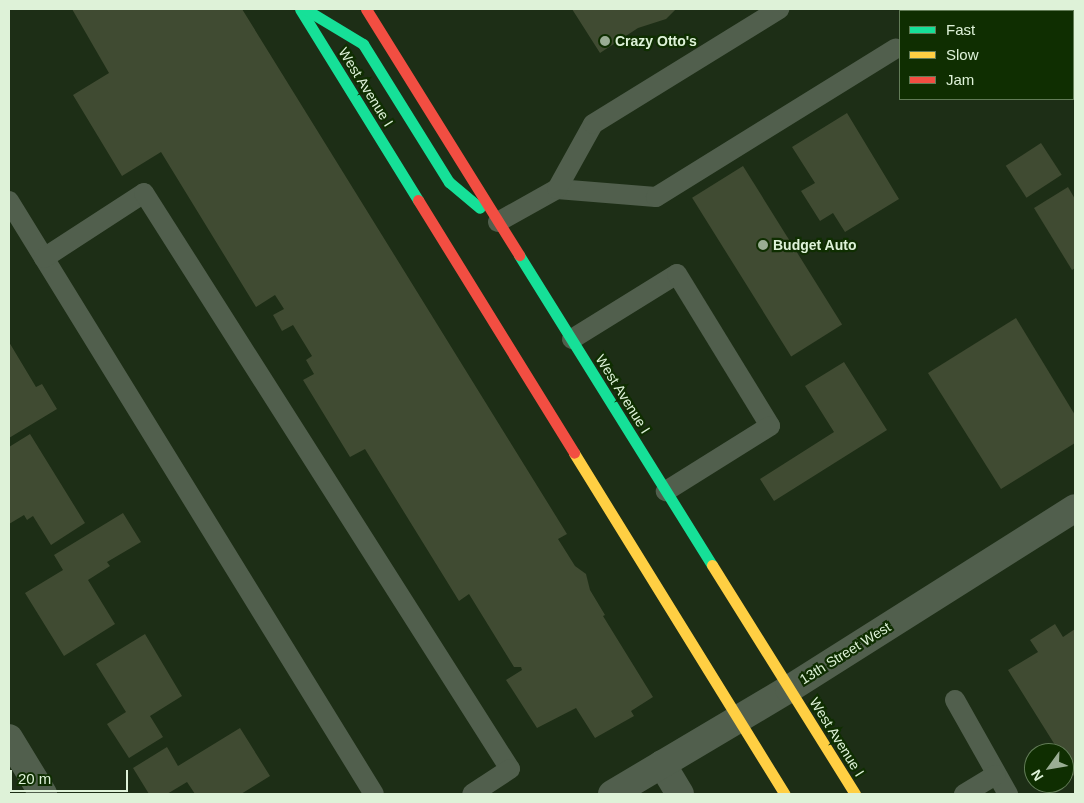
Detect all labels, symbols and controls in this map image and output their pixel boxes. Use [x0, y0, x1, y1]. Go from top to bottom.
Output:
legend [899, 10, 1074, 100]
text: Fast [946, 21, 975, 38]
place label: Crazy Otto's [615, 33, 697, 49]
marker: Crazy Otto's [599, 35, 611, 47]
street label: West Avenue I [335, 44, 397, 130]
text: Slow [946, 46, 979, 63]
text: Jam [946, 71, 974, 88]
place label: Budget Auto [773, 237, 857, 253]
marker: Budget Auto [757, 239, 769, 251]
street label: West Avenue I [592, 351, 654, 437]
street label: 13th Street West [796, 618, 894, 688]
street label: West Avenue I [806, 694, 868, 780]
north arrow [1024, 743, 1074, 793]
scale bar [12, 760, 130, 792]
text: N [1028, 767, 1047, 784]
text: 20 m [18, 770, 51, 787]

